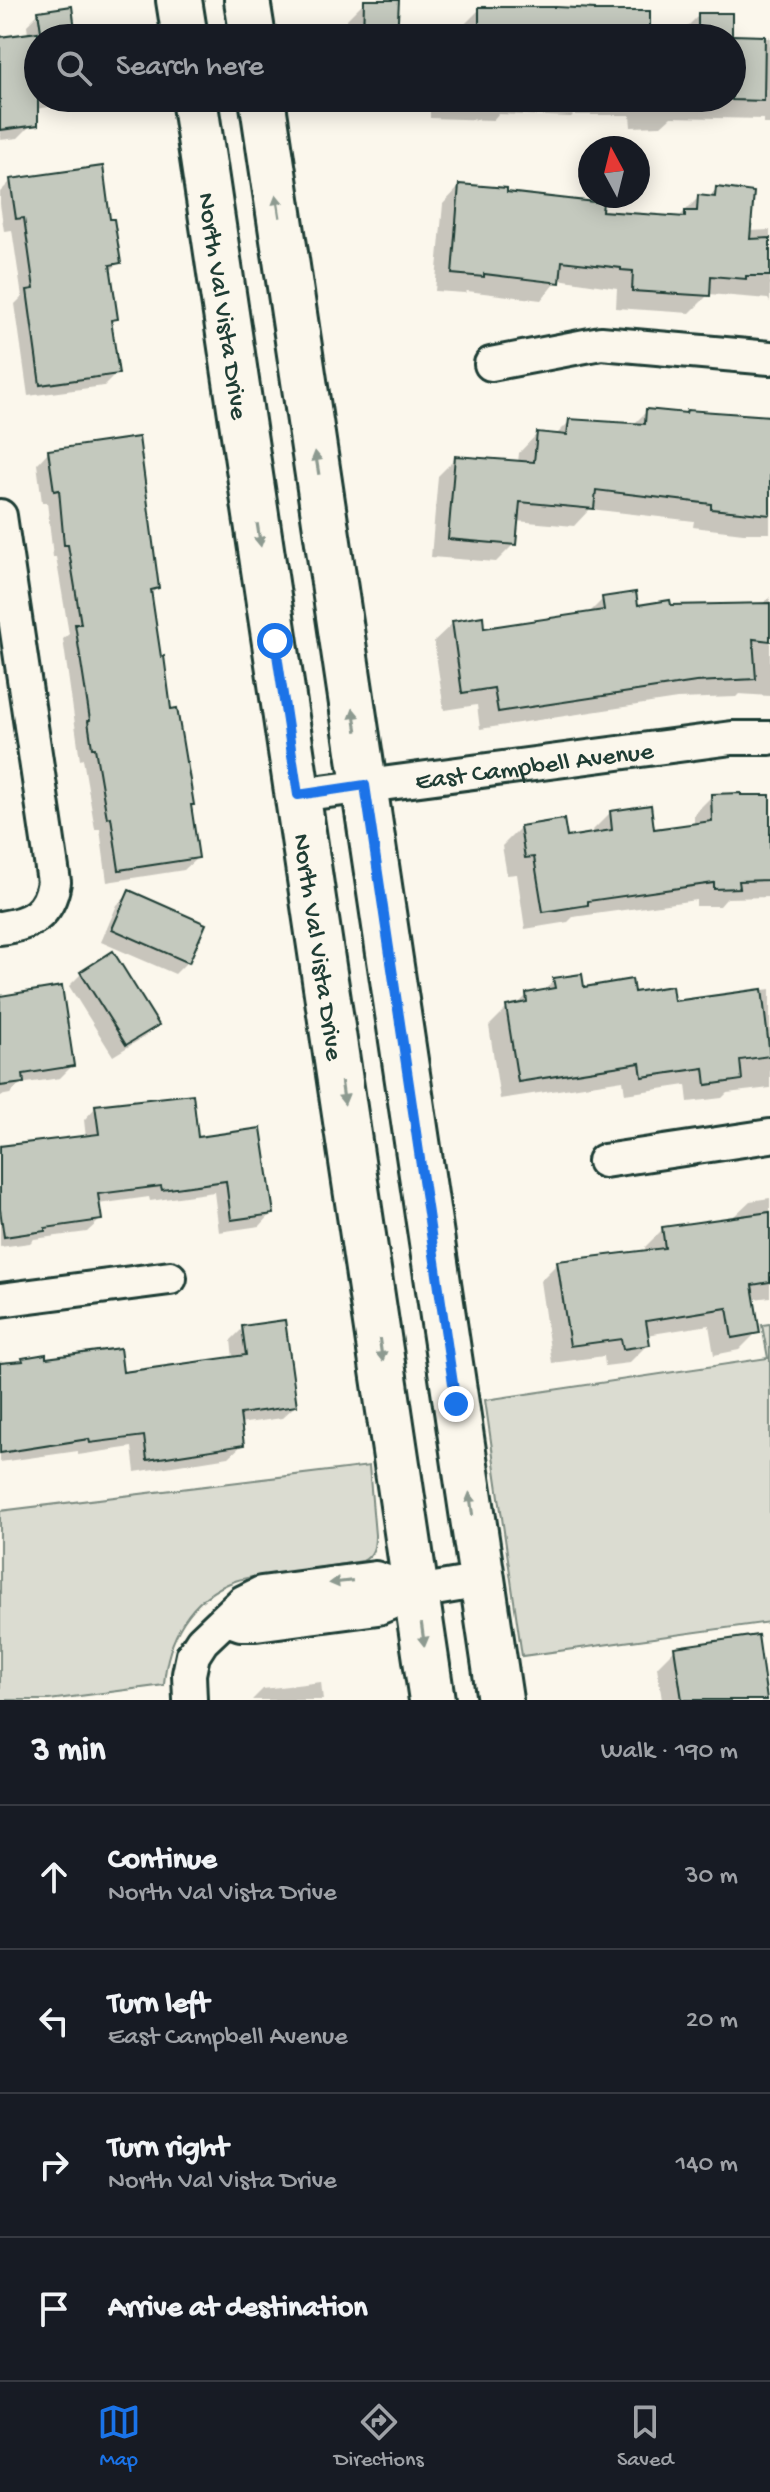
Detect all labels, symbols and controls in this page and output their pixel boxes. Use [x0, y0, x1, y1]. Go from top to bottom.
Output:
search box [24, 24, 746, 112]
icon: search [52, 46, 96, 90]
text: Search here [116, 51, 264, 86]
north arrow [578, 136, 650, 208]
street label: North Val Vista Drive [188, 191, 253, 422]
one-way arrow [271, 193, 284, 218]
one-way arrow [310, 450, 323, 475]
one-way arrow [253, 523, 266, 548]
route start [257, 623, 293, 659]
one-way arrow [348, 708, 361, 733]
street label: East Campbell Avenue [414, 737, 656, 799]
street label: North Val Vista Drive [283, 832, 348, 1063]
one-way arrow [337, 1081, 350, 1106]
one-way arrow [375, 1338, 388, 1363]
route end [438, 1386, 474, 1422]
one-way arrow [464, 1491, 477, 1516]
one-way arrow [328, 1576, 353, 1589]
one-way arrow [417, 1623, 430, 1648]
text: 3 min [32, 1732, 105, 1772]
text: Walk · 190 m [601, 1737, 738, 1768]
text: Continue [108, 1844, 217, 1879]
icon: ahead [32, 1855, 76, 1899]
text: 30 m [685, 1862, 738, 1893]
text: North Val Vista Drive [108, 1879, 337, 1910]
text: Turn left [108, 1988, 209, 2023]
icon: left [32, 1999, 76, 2043]
text: 20 m [686, 2006, 738, 2037]
text: East Campbell Avenue [108, 2023, 348, 2054]
text: Turn right [108, 2132, 228, 2167]
icon: right [32, 2143, 76, 2187]
text: 140 m [676, 2150, 738, 2181]
text: North Val Vista Drive [108, 2167, 337, 2198]
icon: arrive [32, 2287, 76, 2331]
text: Arrive at destination [108, 2292, 368, 2327]
tab: Map [97, 2400, 141, 2474]
tab: Directions [334, 2400, 424, 2474]
tab: Saved [617, 2400, 673, 2474]

